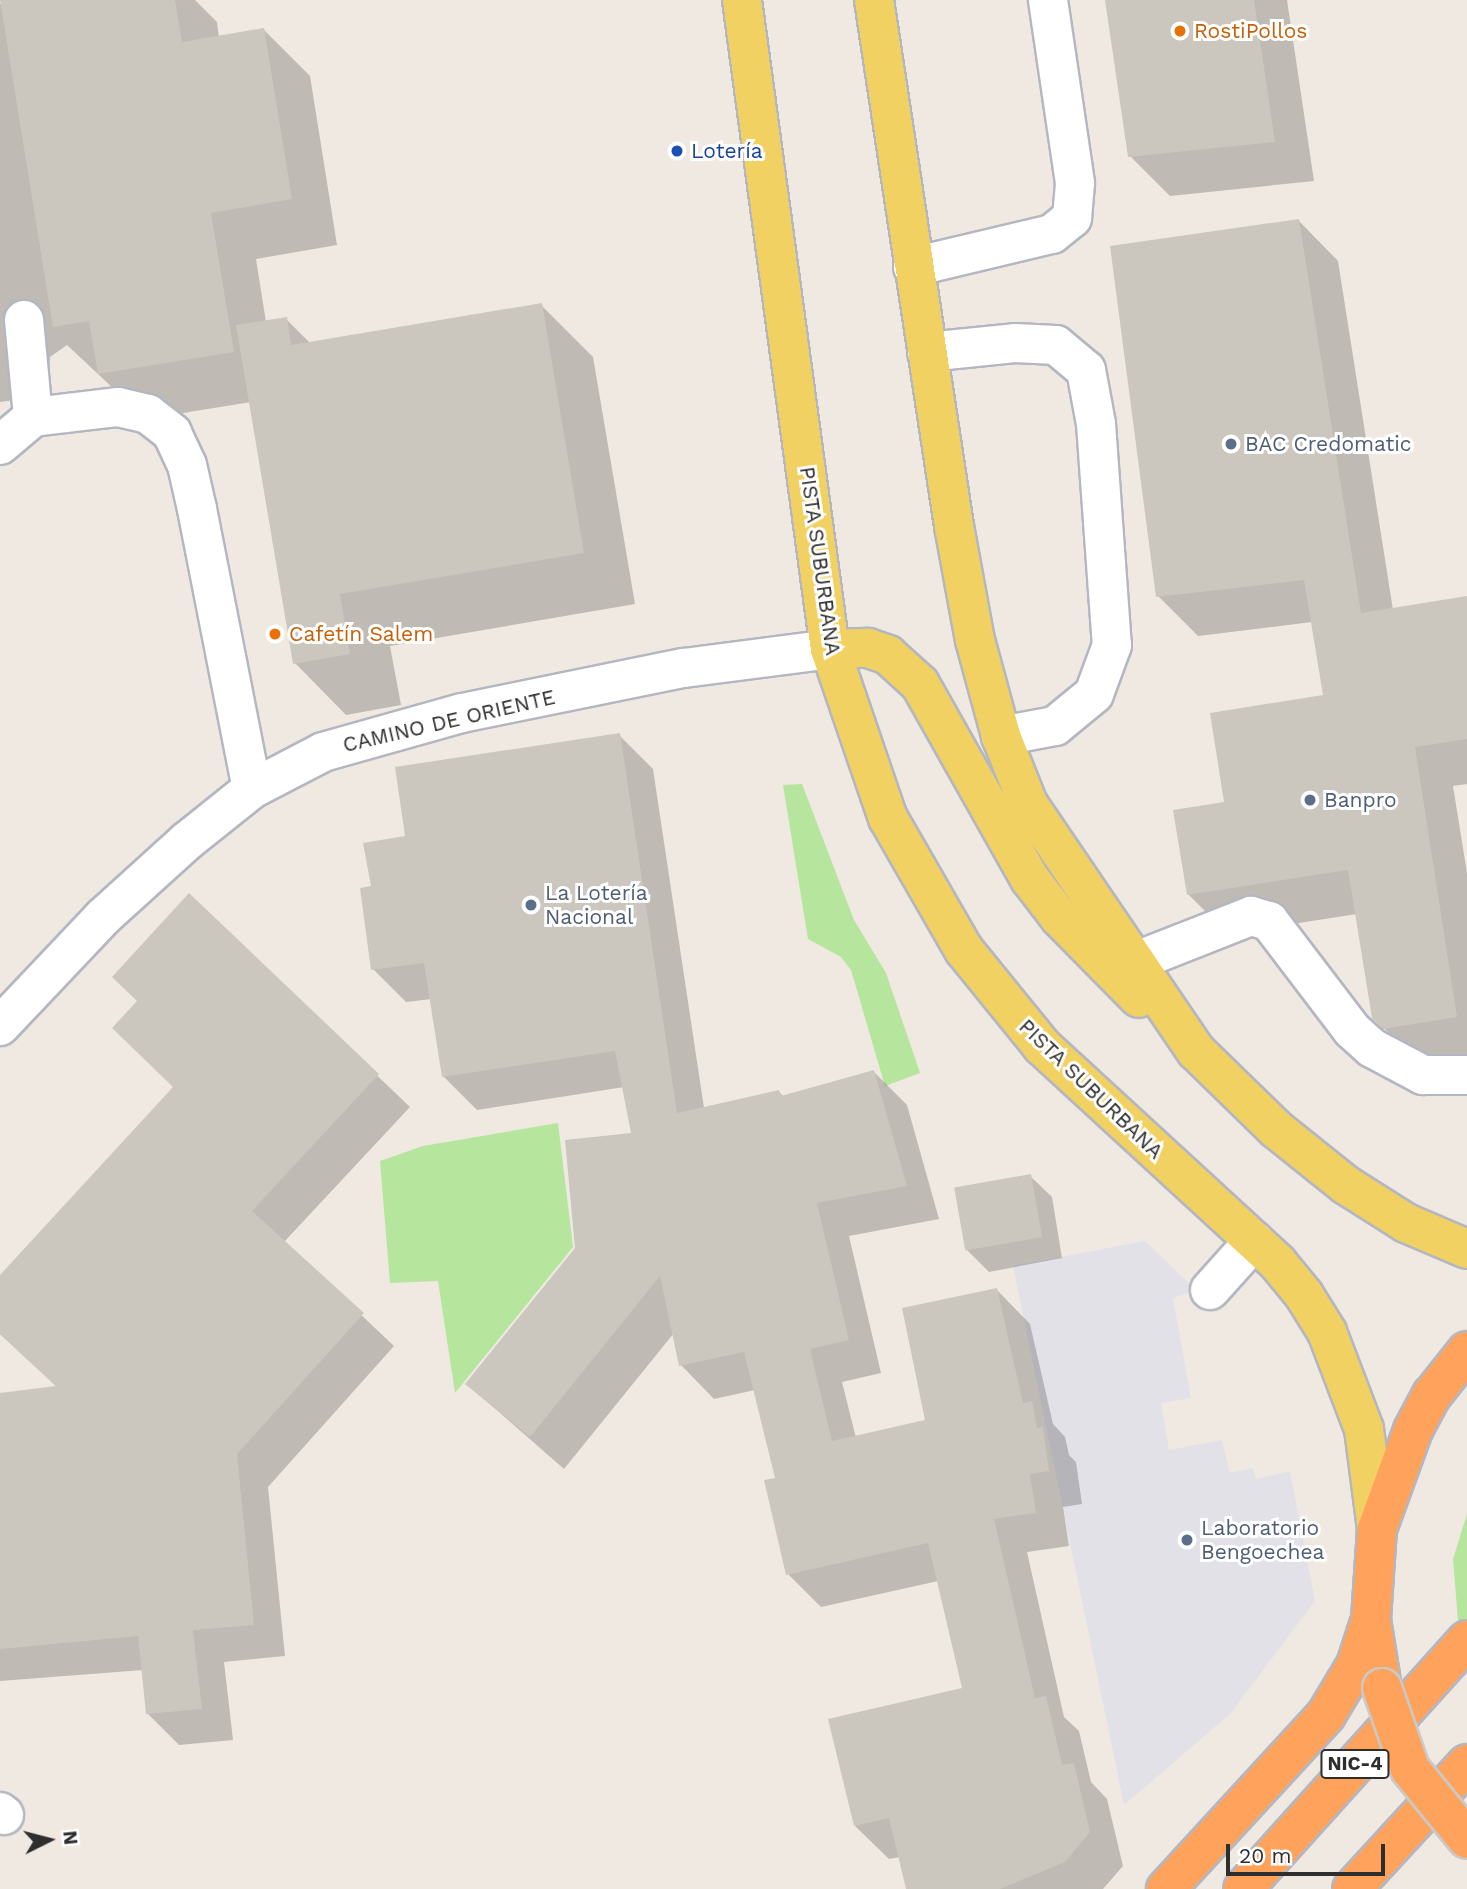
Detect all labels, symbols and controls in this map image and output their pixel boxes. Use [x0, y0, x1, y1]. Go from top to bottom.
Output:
place label: RostiPollos [1194, 18, 1307, 44]
marker: RostiPollos [1172, 23, 1188, 39]
place label: Lotería [691, 138, 763, 164]
marker: Lotería [669, 143, 685, 159]
place label: BAC Credomatic [1245, 431, 1412, 457]
marker: BAC Credomatic [1223, 436, 1239, 452]
street label: PISTA SUBURBANA [794, 465, 846, 657]
place label: Cafetín Salem [289, 621, 433, 647]
marker: Cafetín Salem [267, 626, 283, 642]
street label: CAMINO DE ORIENTE [340, 684, 558, 758]
place label: Banpro [1324, 787, 1397, 813]
marker: Banpro [1302, 792, 1318, 808]
place label: La Lotería Nacional [545, 880, 648, 930]
marker: La Lotería Nacional [523, 897, 539, 913]
street label: PISTA SUBURBANA [1013, 1014, 1169, 1164]
place label: Laboratorio Bengoechea [1201, 1515, 1324, 1565]
marker: Laboratorio Bengoechea [1179, 1532, 1195, 1548]
road number: NIC-4 [1320, 1748, 1390, 1780]
north arrow [14, 1805, 84, 1875]
scale bar [1229, 1829, 1388, 1873]
text: N [58, 1830, 83, 1846]
text: 20 m [1239, 1843, 1291, 1868]

